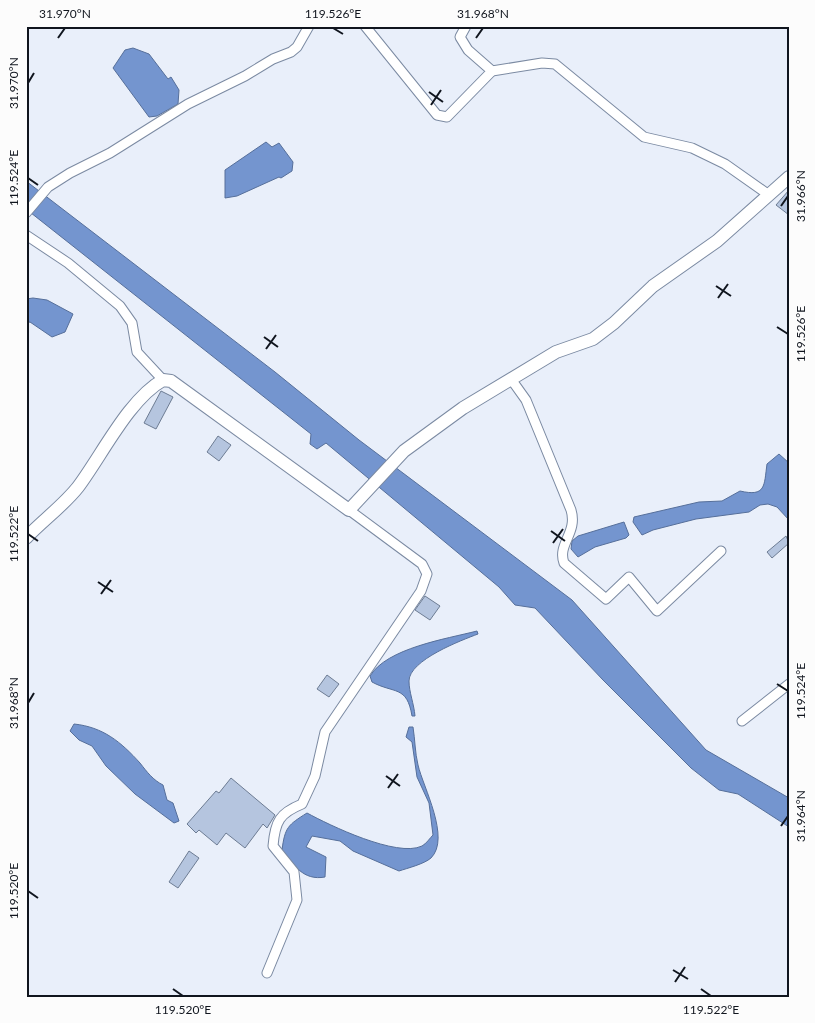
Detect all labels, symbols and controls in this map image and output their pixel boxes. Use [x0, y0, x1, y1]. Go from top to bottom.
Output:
text: 31.970°N [39, 6, 91, 21]
text: 119.526°E [305, 6, 361, 21]
text: 31.968°N [457, 6, 509, 21]
text: 31.970°N [6, 57, 21, 109]
text: 119.524°E [6, 150, 21, 206]
text: 31.966°N [793, 170, 808, 222]
text: 119.526°E [793, 306, 808, 362]
text: 119.522°E [6, 506, 21, 562]
text: 119.524°E [793, 663, 808, 719]
text: 31.968°N [6, 677, 21, 729]
text: 31.964°N [793, 790, 808, 842]
text: 119.520°E [6, 863, 21, 919]
text: 119.520°E [155, 1002, 211, 1017]
text: 119.522°E [683, 1002, 739, 1017]

